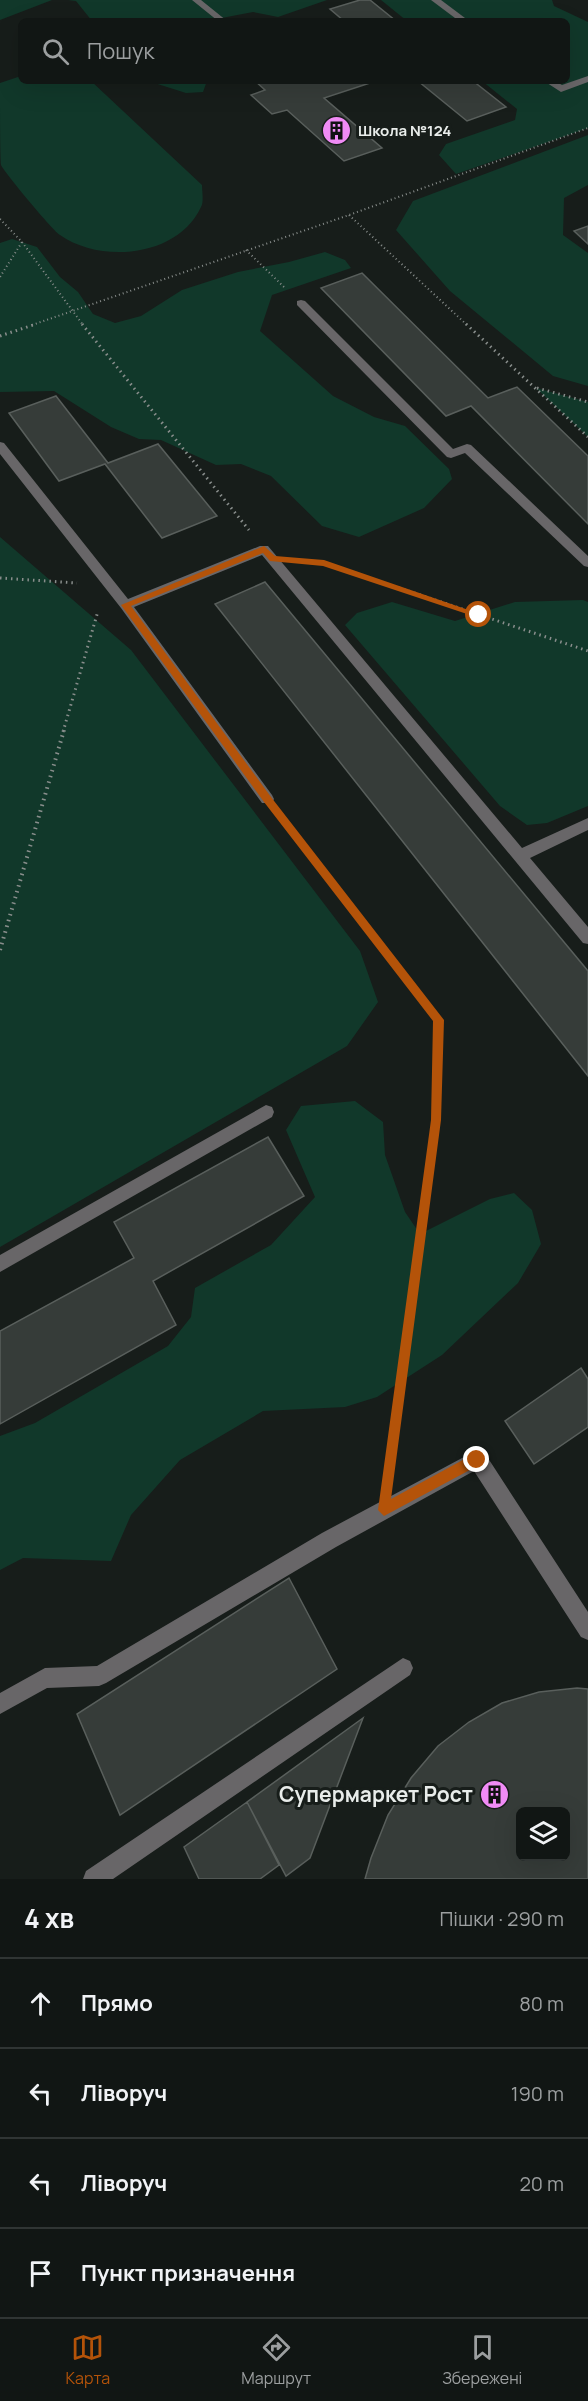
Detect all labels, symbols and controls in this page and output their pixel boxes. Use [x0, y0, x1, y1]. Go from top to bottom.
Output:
search box [18, 18, 570, 84]
icon: search [39, 35, 72, 68]
text: Пошук [87, 36, 154, 66]
building icon: Школа №124 [321, 115, 353, 147]
place label: Школа №124 [358, 120, 451, 141]
route start [465, 601, 491, 627]
route end [463, 1446, 489, 1472]
building icon: Супермаркет Рост [478, 1779, 510, 1811]
place label: Супермаркет Рост [279, 1780, 473, 1808]
map controls [516, 1807, 570, 1861]
button: layers [516, 1807, 570, 1861]
text: 4 хв [24, 1900, 74, 1936]
text: Пішки · 290 m [440, 1905, 564, 1932]
icon: ahead [24, 1987, 57, 2020]
text: Прямо [81, 1988, 153, 2018]
text: 80 m [519, 1990, 564, 2017]
icon: left [24, 2077, 57, 2110]
text: Ліворуч [81, 2078, 167, 2108]
text: 190 m [511, 2080, 564, 2107]
icon: left [24, 2167, 57, 2200]
text: Ліворуч [81, 2168, 167, 2198]
text: 20 m [519, 2170, 564, 2197]
icon: arrive [24, 2257, 57, 2290]
text: Пункт призначення [81, 2258, 295, 2288]
tab: Карта [66, 2331, 110, 2389]
tab: Маршрут [241, 2331, 311, 2389]
tab: Збережені [442, 2331, 522, 2389]

